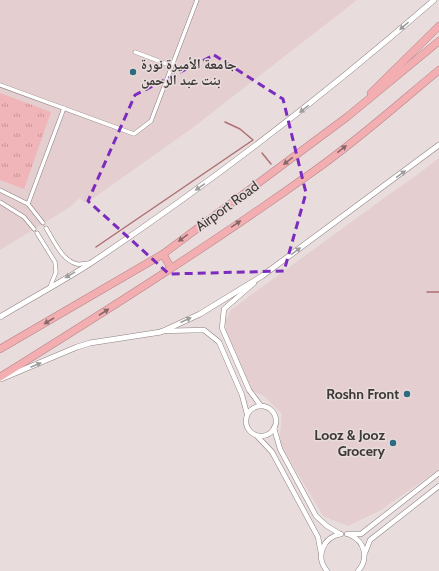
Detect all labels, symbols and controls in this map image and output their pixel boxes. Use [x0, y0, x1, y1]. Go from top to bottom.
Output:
one-way arrow [399, 21, 410, 30]
place label: جامعة الأميرة نورة بنت عبد الرحمن [141, 55, 237, 89]
marker: جامعة الأميرة نورة بنت عبد الرحمن [128, 67, 138, 77]
one-way arrow [299, 104, 310, 113]
one-way arrow [336, 145, 347, 154]
one-way arrow [283, 157, 293, 165]
one-way arrow [396, 170, 407, 178]
street label: Airport Road [192, 177, 262, 235]
one-way arrow [195, 183, 206, 191]
one-way arrow [230, 220, 241, 228]
one-way arrow [178, 234, 189, 242]
one-way arrow [291, 247, 302, 255]
one-way arrow [64, 272, 76, 279]
one-way arrow [98, 308, 110, 315]
one-way arrow [181, 317, 192, 323]
one-way arrow [43, 318, 55, 325]
one-way arrow [30, 361, 42, 367]
place label: Roshn Front [326, 385, 399, 403]
marker: Roshn Front [402, 389, 412, 399]
place label: Looz & Jooz Grocery [314, 426, 385, 460]
marker: Looz & Jooz Grocery [388, 438, 398, 448]

